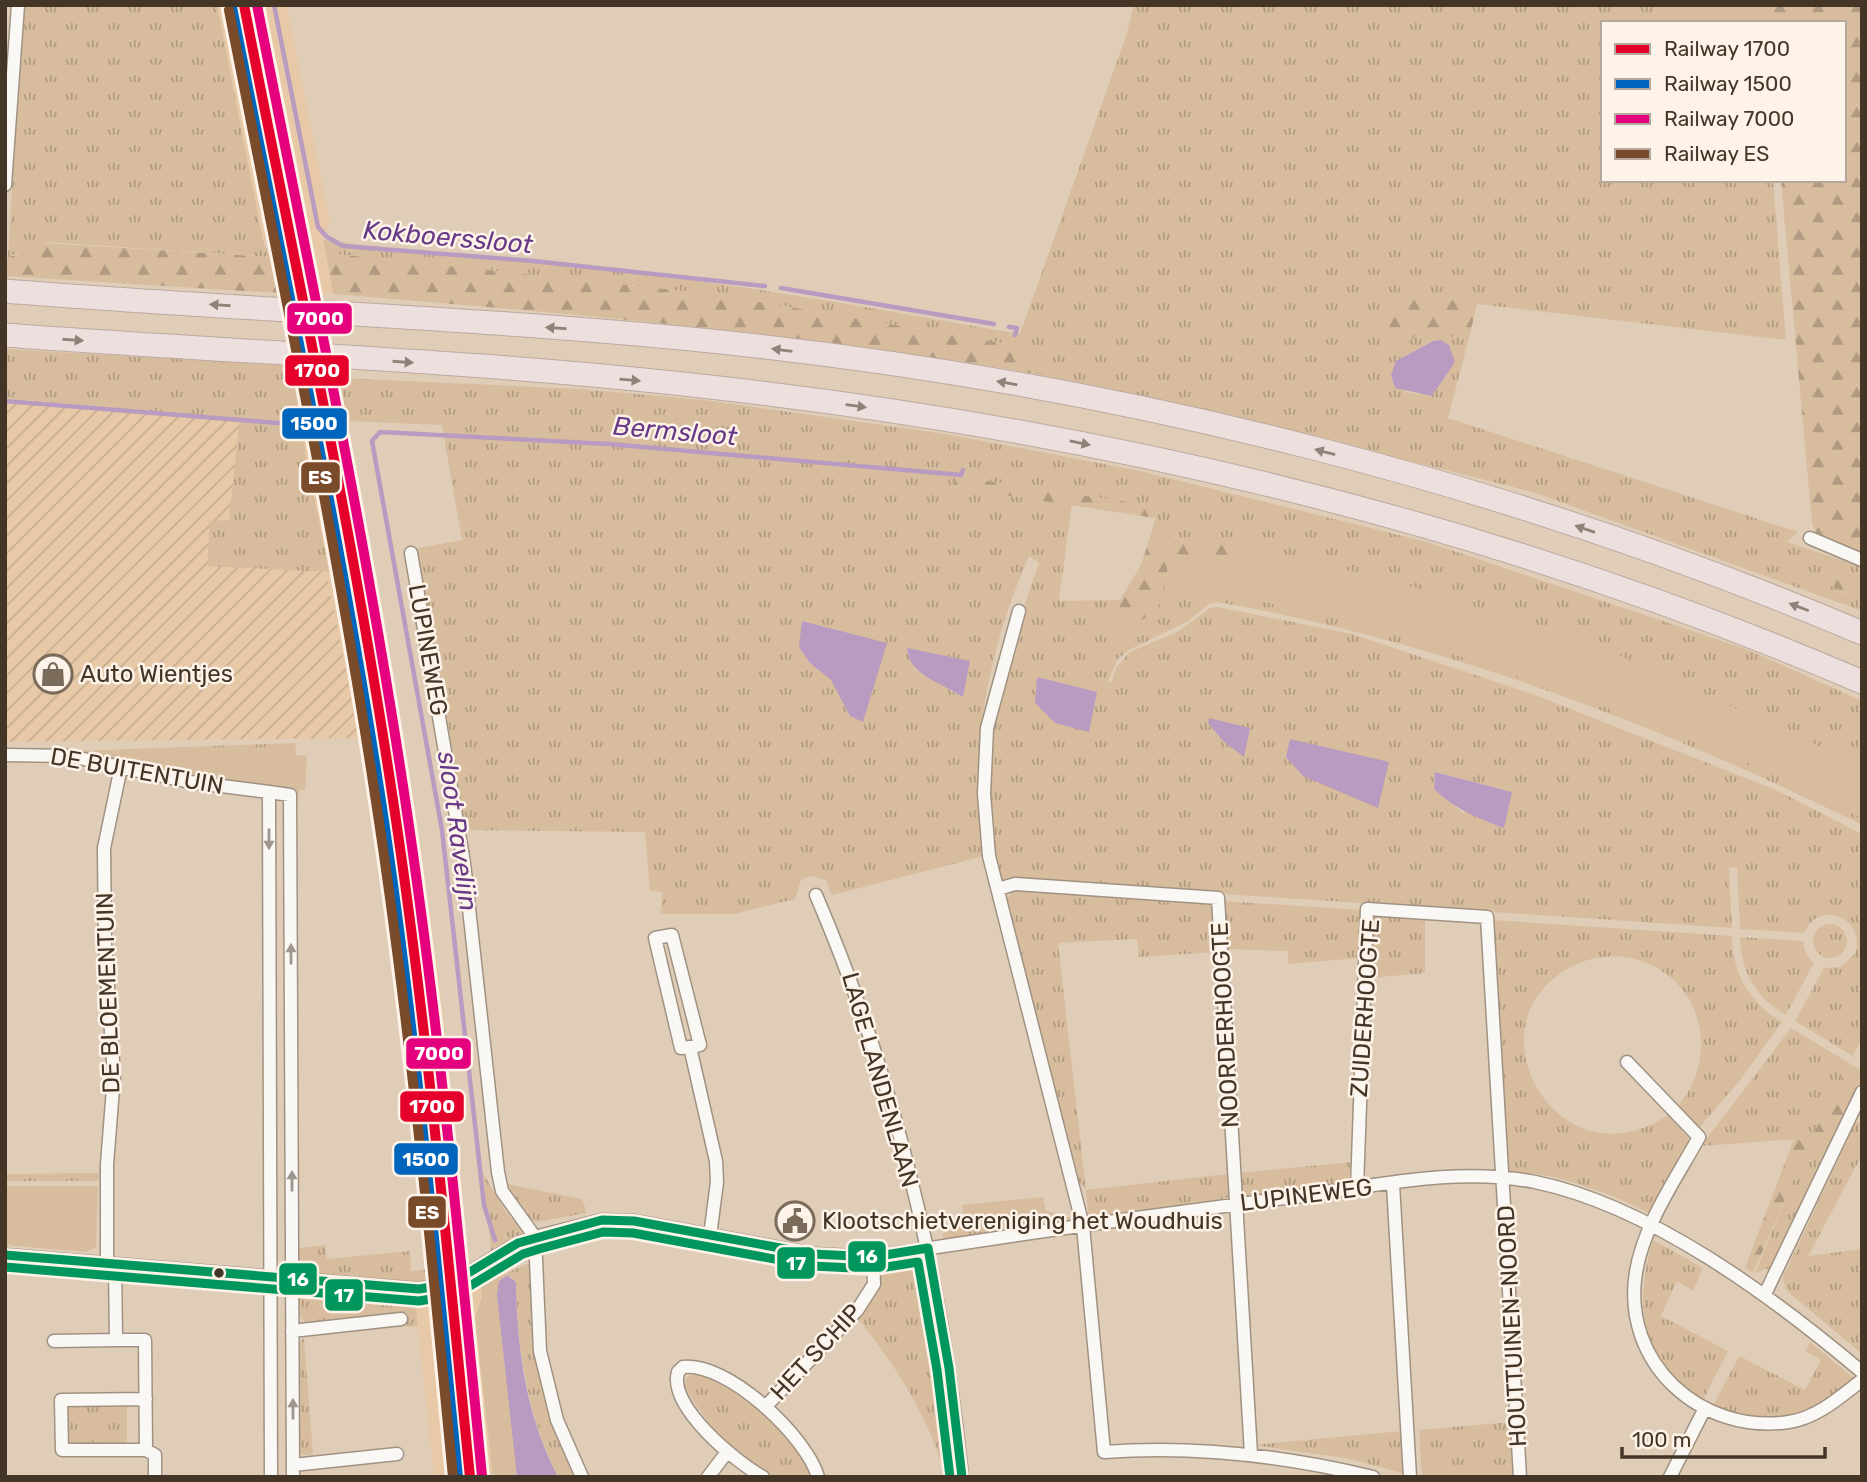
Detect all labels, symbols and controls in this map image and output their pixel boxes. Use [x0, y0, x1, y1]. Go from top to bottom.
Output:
legend [1601, 21, 1846, 182]
text: Railway 1700 [1664, 36, 1790, 61]
text: Railway 1500 [1664, 71, 1792, 96]
text: Railway 7000 [1664, 106, 1794, 131]
text: Railway ES [1664, 141, 1769, 166]
water label: Kokboerssloot [362, 215, 535, 260]
one-way arrow [209, 299, 231, 310]
line badge: 7000 [286, 302, 353, 335]
text: 7000 [294, 307, 344, 330]
one-way arrow [544, 322, 566, 333]
one-way arrow [63, 335, 85, 346]
one-way arrow [771, 344, 793, 355]
line badge: 1700 [284, 354, 350, 387]
one-way arrow [392, 357, 414, 368]
text: 1700 [294, 359, 340, 382]
one-way arrow [619, 375, 641, 386]
one-way arrow [996, 377, 1018, 388]
one-way arrow [845, 400, 867, 411]
line badge: 1500 [281, 407, 348, 440]
water label: Bermsloot [612, 411, 739, 452]
text: 1500 [290, 412, 338, 435]
one-way arrow [1069, 437, 1091, 448]
one-way arrow [1314, 446, 1335, 456]
line badge: ES [300, 461, 341, 494]
text: ES [308, 466, 333, 489]
one-way arrow [1574, 523, 1595, 534]
street label: LUPINEWEG [403, 582, 453, 718]
one-way arrow [1788, 602, 1809, 613]
shop icon: Auto Wientjes [32, 653, 74, 695]
place label: Auto Wientjes [80, 660, 233, 688]
street label: DE BUITENTUIN [48, 742, 226, 800]
water label: sloot Ravelijn [431, 749, 484, 913]
one-way arrow [263, 829, 275, 851]
street label: DE BLOEMENTUIN [90, 892, 126, 1094]
street label: ZUIDERHOOGTE [1345, 918, 1385, 1098]
street label: NOORDERHOOGTE [1206, 921, 1244, 1129]
one-way arrow [285, 942, 297, 964]
street label: LAGE LANDENLAAN [836, 969, 924, 1191]
line badge: 7000 [405, 1037, 472, 1070]
text: 7000 [414, 1042, 464, 1065]
line badge: 1700 [399, 1090, 465, 1123]
text: 1700 [409, 1095, 455, 1118]
line badge: 1500 [393, 1142, 459, 1176]
text: 1500 [402, 1148, 450, 1171]
one-way arrow [286, 1170, 298, 1192]
street label: LUPINEWEG [1238, 1173, 1374, 1217]
line badge: ES [407, 1195, 447, 1229]
public building icon: Klootschietvereniging het Woudhuis [774, 1200, 816, 1242]
text: ES [415, 1201, 440, 1224]
street label: HOUTTUINEN-NOORD [1492, 1204, 1532, 1448]
place label: Klootschietvereniging het Woudhuis [822, 1207, 1223, 1235]
line badge: 16 [847, 1240, 887, 1273]
text: 16 [856, 1245, 878, 1268]
line badge: 17 [776, 1246, 816, 1280]
text: 17 [786, 1252, 806, 1275]
line badge: 16 [278, 1262, 318, 1296]
unlabelled marker [212, 1266, 226, 1280]
text: 16 [287, 1268, 309, 1291]
line badge: 17 [324, 1278, 364, 1312]
text: 17 [334, 1284, 354, 1307]
street label: HET SCHIP [765, 1298, 867, 1406]
one-way arrow [287, 1397, 299, 1419]
scale bar [1622, 1416, 1825, 1460]
text: 100 m [1632, 1427, 1691, 1452]

